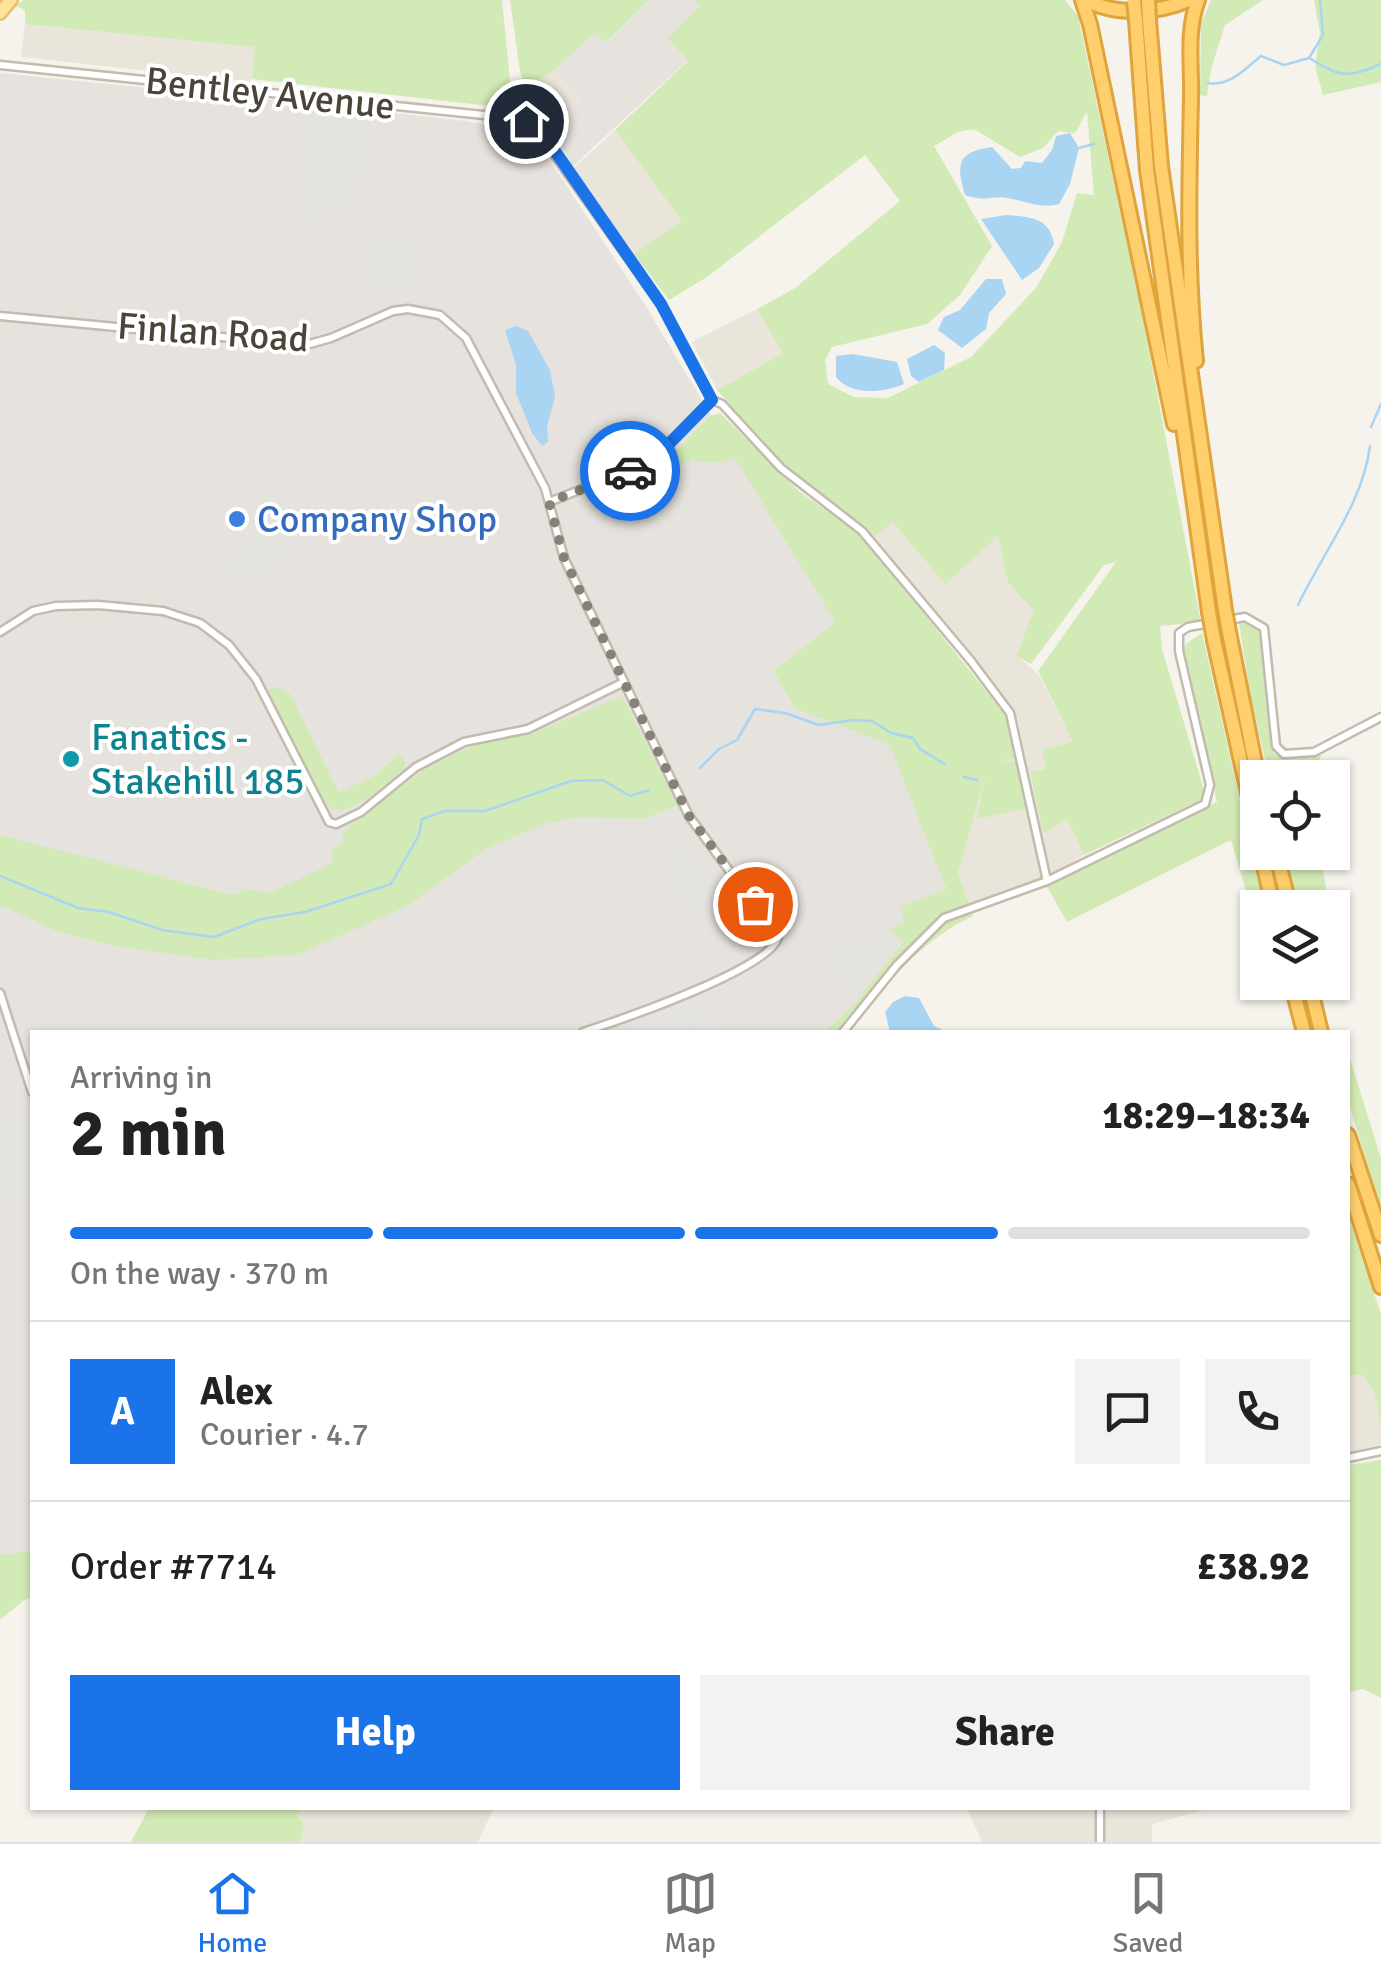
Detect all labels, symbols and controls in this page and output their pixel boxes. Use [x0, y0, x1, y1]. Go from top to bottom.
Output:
street label: Bentley Avenue [143, 57, 397, 130]
pin [484, 79, 569, 164]
icon: home [499, 94, 554, 149]
street label: Finlan Road [116, 302, 310, 363]
courier [580, 421, 680, 521]
icon: car [603, 444, 658, 499]
place label: Company Shop [257, 496, 497, 543]
marker: Company Shop [226, 508, 248, 530]
place label: Fanatics - Stakehill 185 [91, 714, 305, 805]
marker: Fanatics - Stakehill 185 [60, 748, 82, 770]
map controls [1240, 760, 1350, 1000]
button: locate [1240, 760, 1350, 870]
pin [713, 862, 798, 947]
icon: bag [728, 877, 783, 932]
button: layers [1240, 890, 1350, 1000]
text: Arriving in [70, 1058, 212, 1097]
text: 18:29–18:34 [1102, 1092, 1310, 1139]
text: 2 min [70, 1094, 227, 1174]
text: On the way · 370 m [70, 1254, 329, 1293]
button: chat [1075, 1359, 1180, 1464]
button: phone [1205, 1359, 1310, 1464]
text: Alex [200, 1368, 273, 1415]
text: A [110, 1388, 135, 1435]
text: Courier · 4.7 [200, 1415, 369, 1454]
text: Order #7714 [70, 1543, 277, 1590]
text: £38.92 [1197, 1543, 1310, 1590]
button: Help [70, 1675, 680, 1790]
button: Share [700, 1675, 1310, 1790]
tab: Home [198, 1866, 267, 1960]
tab: Map [663, 1866, 718, 1960]
tab: Saved [1113, 1866, 1183, 1960]

